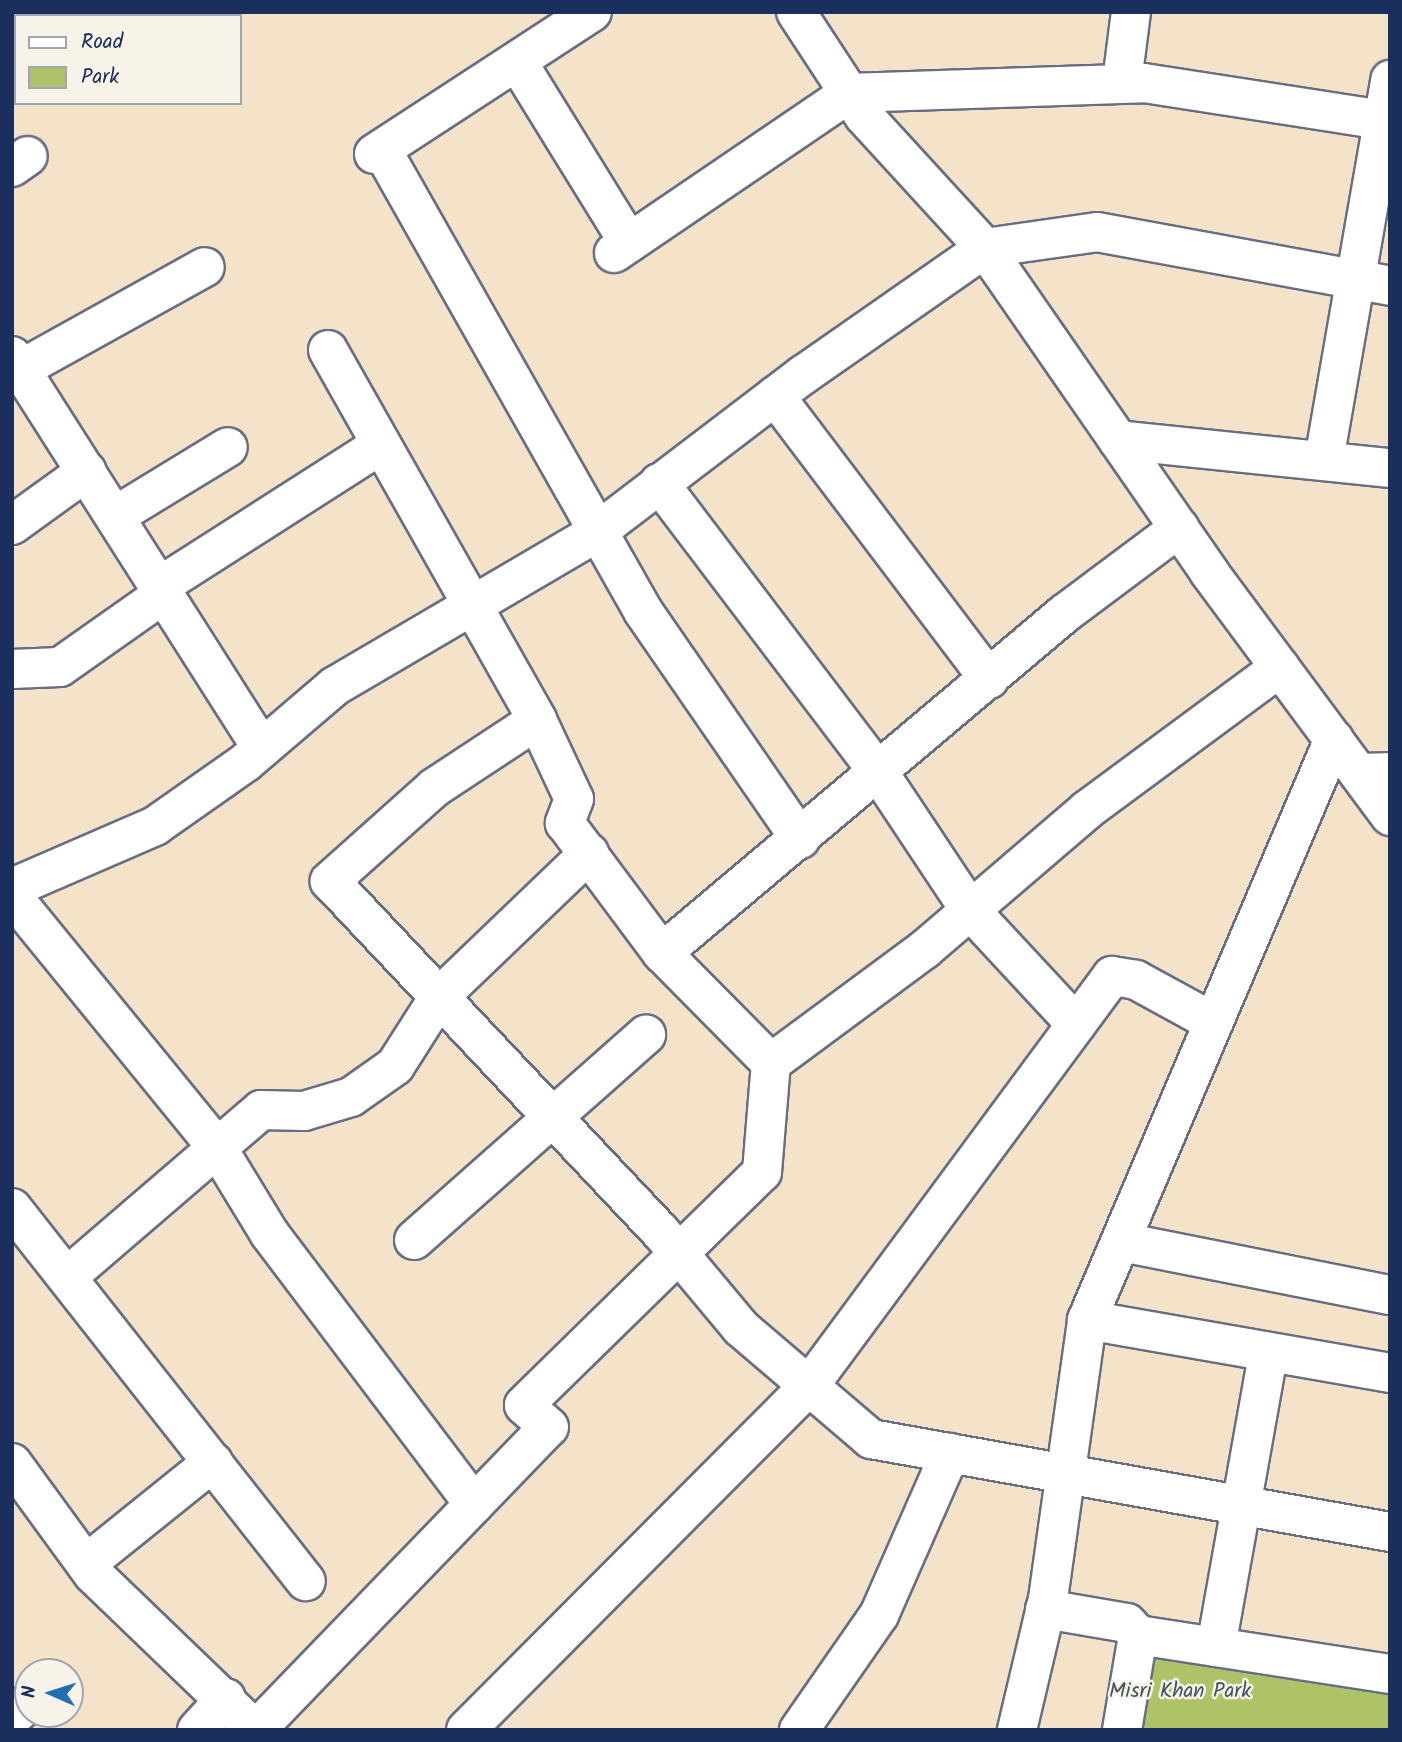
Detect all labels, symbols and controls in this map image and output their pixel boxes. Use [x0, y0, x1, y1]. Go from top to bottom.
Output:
legend [14, 14, 242, 105]
text: Road [81, 26, 123, 59]
text: Park [81, 61, 119, 94]
north arrow [14, 1658, 84, 1728]
park label: Misri Khan Park [1109, 1679, 1251, 1705]
text: N [15, 1685, 45, 1699]

